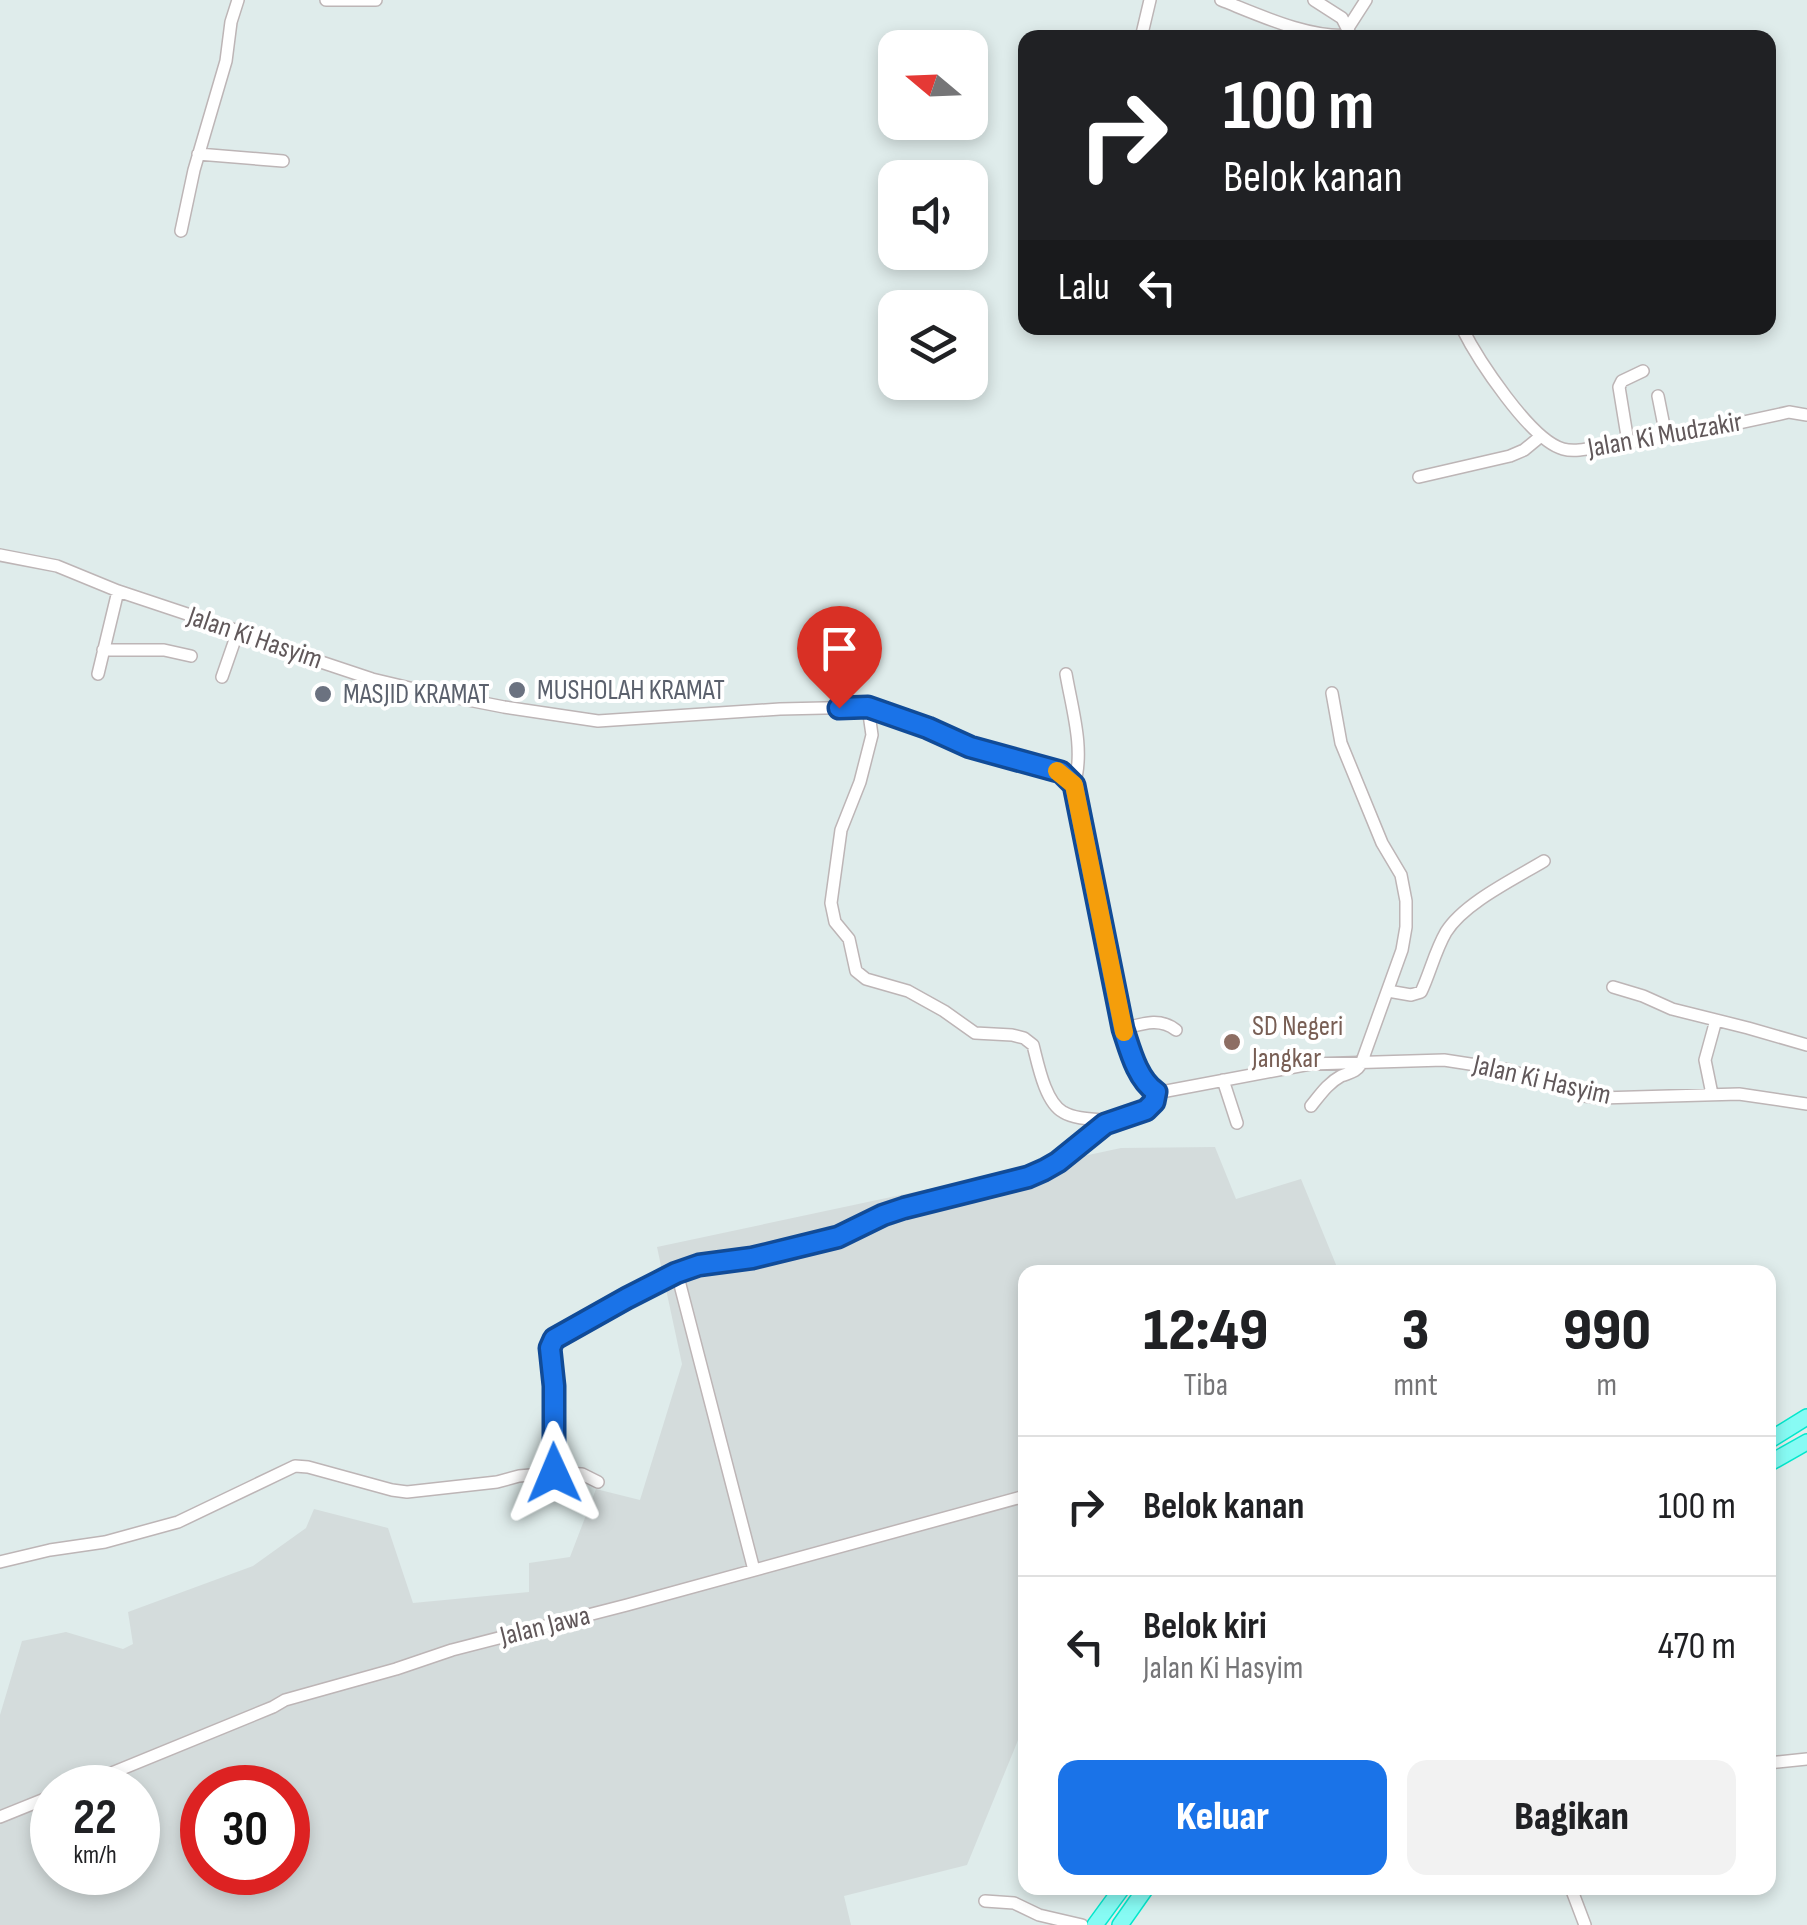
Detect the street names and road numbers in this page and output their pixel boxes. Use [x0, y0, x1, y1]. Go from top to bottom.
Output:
street label: Jalan Ki Mudzakir [1584, 405, 1745, 465]
street label: Jalan Ki Hasyim [182, 599, 327, 676]
street label: Jalan Ki Hasyim [1469, 1048, 1614, 1112]
street label: Jalan Jawa [496, 1599, 593, 1653]

